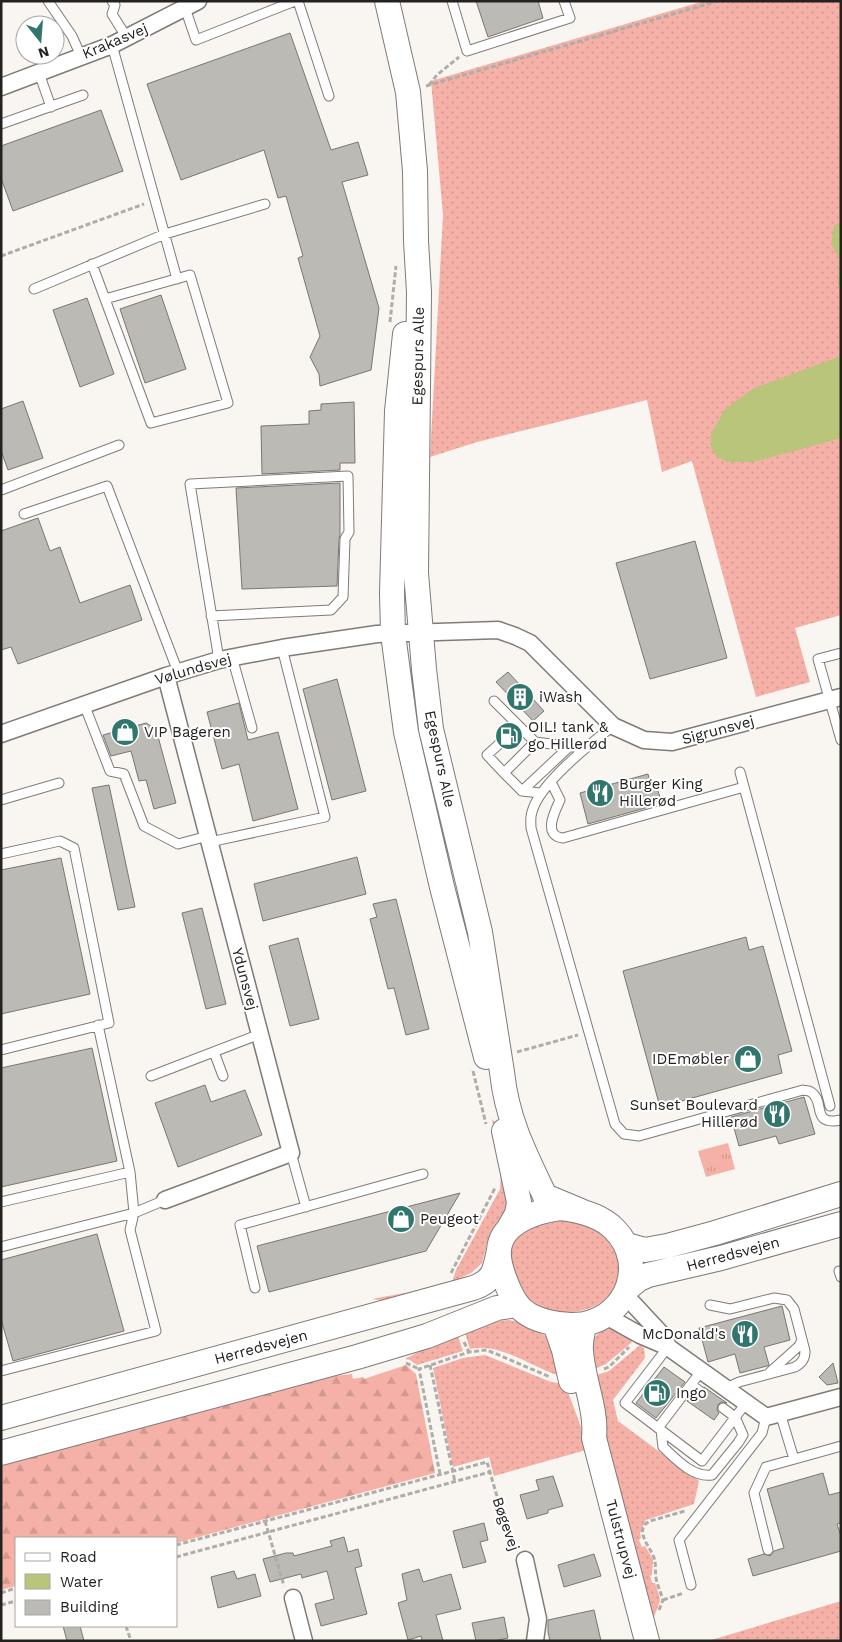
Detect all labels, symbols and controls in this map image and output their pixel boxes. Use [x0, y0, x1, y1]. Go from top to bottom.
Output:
north arrow [15, 15, 65, 65]
street label: Krakasvej [80, 19, 150, 63]
text: N [37, 43, 51, 62]
street label: Egespurs Alle [408, 306, 428, 406]
street label: Vølundsvej [153, 649, 233, 689]
building icon: iWash [505, 682, 535, 712]
place label: iWash [539, 688, 583, 706]
street label: Egespurs Alle [421, 709, 459, 809]
street label: Sigrunsvej [680, 712, 756, 748]
shop icon: VIP Bageren [110, 717, 140, 747]
place label: OIL! tank & go Hillerød [528, 718, 609, 753]
fuel station icon: OIL! tank & go Hillerød [494, 721, 524, 751]
place label: VIP Bageren [144, 723, 231, 741]
place label: Burger King Hillerød [619, 775, 702, 810]
restaurant icon: Burger King Hillerød [585, 778, 615, 808]
street label: Ydunsvej [228, 946, 262, 1012]
shop icon: IDEmøbler [733, 1044, 763, 1074]
place label: IDEmøbler [652, 1050, 729, 1068]
place label: Sunset Boulevard Hillerød [630, 1096, 758, 1131]
restaurant icon: Sunset Boulevard Hillerød [762, 1099, 792, 1129]
shop icon: Peugeot [386, 1204, 416, 1234]
place label: Peugeot [420, 1210, 479, 1228]
street label: Herredsvejen [684, 1233, 782, 1275]
restaurant icon: McDonald's [730, 1319, 760, 1349]
place label: McDonald's [642, 1325, 726, 1343]
street label: Herredsvejen [212, 1326, 310, 1368]
fuel station icon: Ingo [642, 1378, 672, 1408]
place label: Ingo [676, 1384, 707, 1402]
street label: Bøgevej [488, 1495, 524, 1553]
street label: Tulstrupvej [602, 1497, 640, 1581]
legend [15, 1537, 178, 1627]
text: Road [60, 1548, 97, 1566]
text: Water [60, 1573, 103, 1591]
text: Building [60, 1598, 118, 1616]

